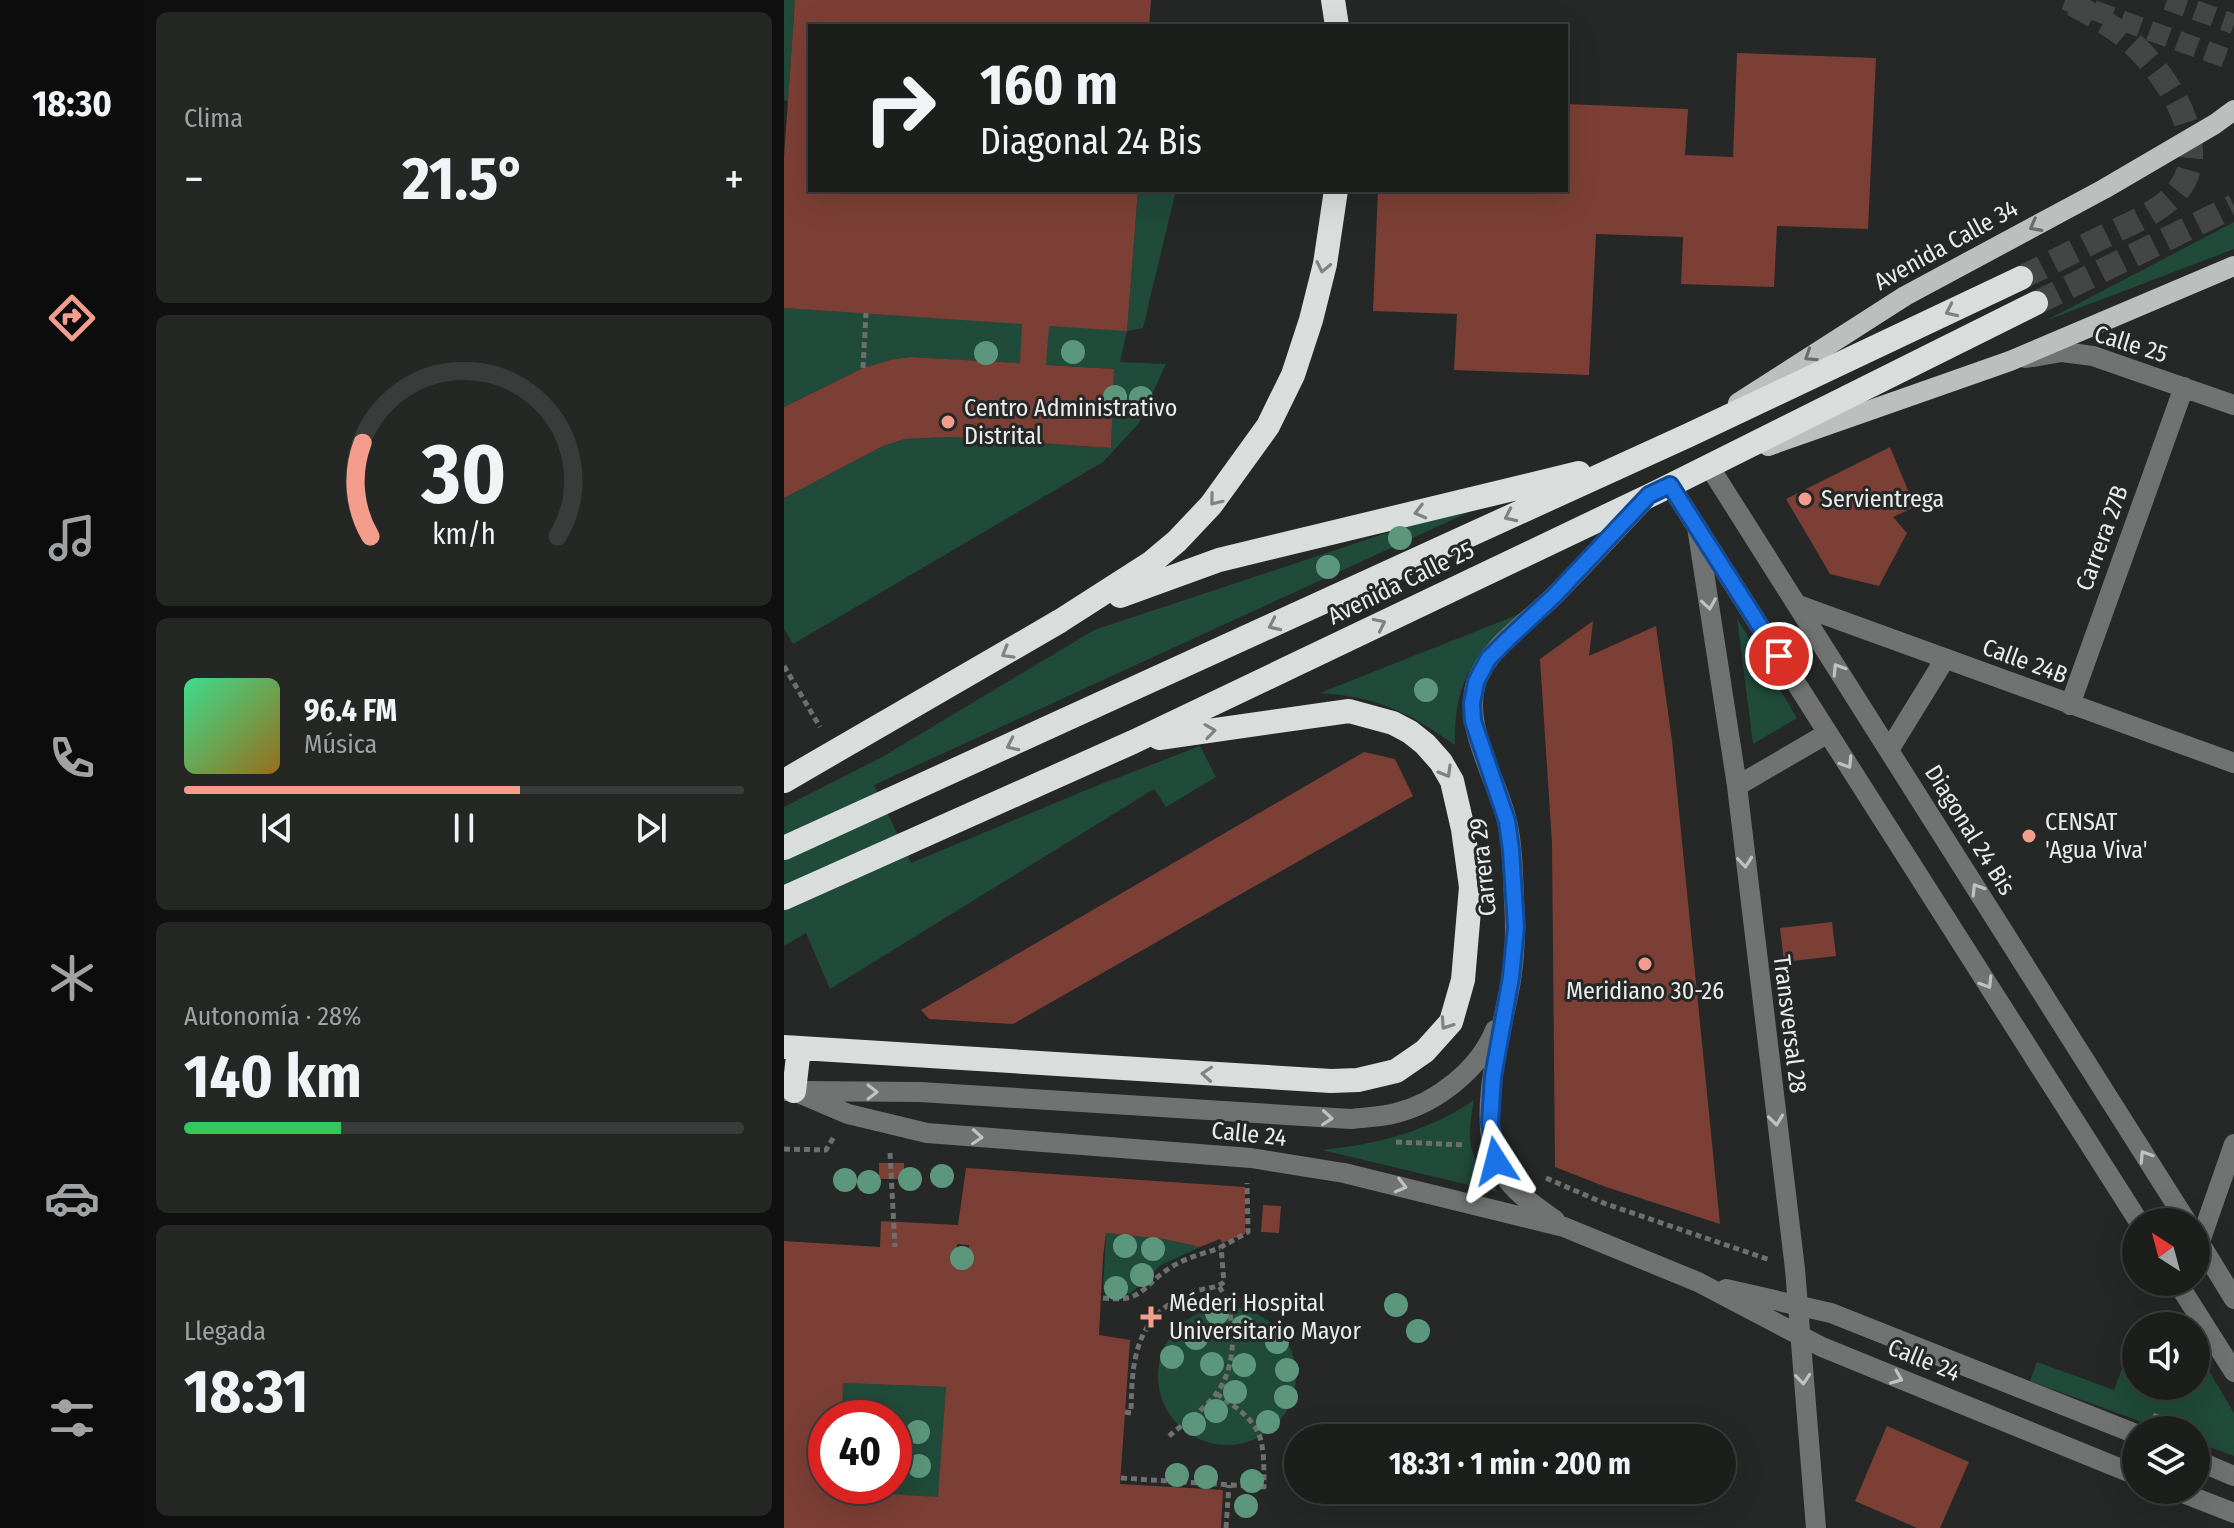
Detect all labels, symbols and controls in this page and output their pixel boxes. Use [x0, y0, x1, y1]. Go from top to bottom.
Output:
text: 160 m [980, 52, 1118, 119]
icon: right [848, 56, 952, 160]
text: 18:30 [32, 82, 112, 126]
text: Clima [184, 103, 243, 134]
text: Diagonal 24 Bis [980, 120, 1202, 164]
text: 21.5° [402, 143, 526, 215]
text: − [184, 153, 204, 206]
text: + [724, 153, 744, 206]
street label: Avenida Calle 34 [1869, 194, 2023, 296]
one-way arrow [2030, 216, 2044, 232]
one-way arrow [1315, 260, 1332, 273]
icon: directions [44, 290, 100, 346]
one-way arrow [1944, 301, 1959, 317]
street label: Calle 25 [2091, 320, 2171, 368]
one-way arrow [1804, 346, 1819, 361]
place label: Centro Administrativo Distrital [964, 394, 1177, 450]
marker: Centro Administrativo Distrital [939, 413, 957, 431]
text: 30 [421, 424, 506, 524]
street label: Carrera 27B [2070, 482, 2134, 594]
place label: Servientrega [1821, 485, 1944, 513]
marker: Servientrega [1796, 490, 1814, 508]
one-way arrow [1210, 491, 1224, 506]
one-way arrow [1414, 502, 1427, 519]
one-way arrow [1504, 506, 1518, 522]
icon: music [44, 510, 100, 566]
text: km/h [432, 517, 496, 552]
street label: Avenida Calle 25 [1323, 536, 1479, 630]
one-way arrow [1700, 598, 1717, 611]
one-way arrow [1267, 615, 1282, 631]
one-way arrow [1372, 618, 1386, 634]
pin [1745, 622, 1813, 690]
street label: Calle 24B [1979, 633, 2071, 689]
icon: arrive [1757, 634, 1801, 678]
one-way arrow [1001, 643, 1016, 659]
one-way arrow [1833, 663, 1848, 677]
text: 96.4 FM [304, 693, 397, 729]
one-way arrow [1203, 723, 1217, 740]
text: Música [304, 729, 377, 760]
icon: phone [44, 730, 100, 786]
one-way arrow [1006, 735, 1020, 751]
one-way arrow [1838, 755, 1853, 769]
street label: Diagonal 24 Bis [1919, 760, 2021, 900]
one-way arrow [1436, 763, 1452, 778]
icon: previous [255, 806, 299, 850]
icon: pause [442, 806, 486, 850]
icon: next [629, 806, 673, 850]
place label: CENSAT 'Agua Viva' [2045, 808, 2148, 864]
street label: Carrera 29 [1464, 816, 1502, 918]
marker: CENSAT 'Agua Viva' [2020, 827, 2038, 845]
one-way arrow [1737, 856, 1754, 869]
one-way arrow [1971, 883, 1986, 898]
icon: climate [44, 950, 100, 1006]
street label: Transversal 28 [1768, 953, 1812, 1095]
marker: Meridiano 30-26 [1636, 955, 1654, 973]
one-way arrow [1977, 974, 1992, 989]
place label: Meridiano 30-26 [1566, 977, 1724, 1005]
text: Autonomía · 28% [184, 1001, 361, 1032]
one-way arrow [1441, 1016, 1456, 1030]
text: 140 km [184, 1041, 362, 1113]
one-way arrow [1200, 1066, 1213, 1083]
one-way arrow [866, 1083, 879, 1100]
one-way arrow [1321, 1109, 1334, 1126]
one-way arrow [1767, 1113, 1784, 1127]
street label: Calle 24 [1210, 1116, 1288, 1152]
position arrow [1454, 1119, 1538, 1203]
one-way arrow [971, 1128, 984, 1145]
one-way arrow [2140, 1150, 2155, 1165]
icon: car [44, 1170, 100, 1226]
one-way arrow [1394, 1177, 1407, 1194]
north arrow [2122, 1208, 2210, 1296]
map controls [2122, 1208, 2210, 1504]
place label: Méderi Hospital Universitario Mayor [1169, 1289, 1361, 1345]
marker: Méderi Hospital Universitario Mayor [1140, 1306, 1162, 1328]
button: sound [2122, 1312, 2210, 1400]
text: Llegada [184, 1316, 266, 1347]
street label: Calle 24 [1884, 1333, 1964, 1387]
text: 18:31 [184, 1356, 308, 1428]
one-way arrow [1889, 1368, 1903, 1384]
one-way arrow [1795, 1372, 1812, 1385]
icon: filters [44, 1390, 100, 1446]
speed limit sign: 40 [808, 1400, 912, 1504]
button: layers [2122, 1416, 2210, 1504]
text: 18:31 · 1 min · 200 m [1389, 1446, 1631, 1482]

